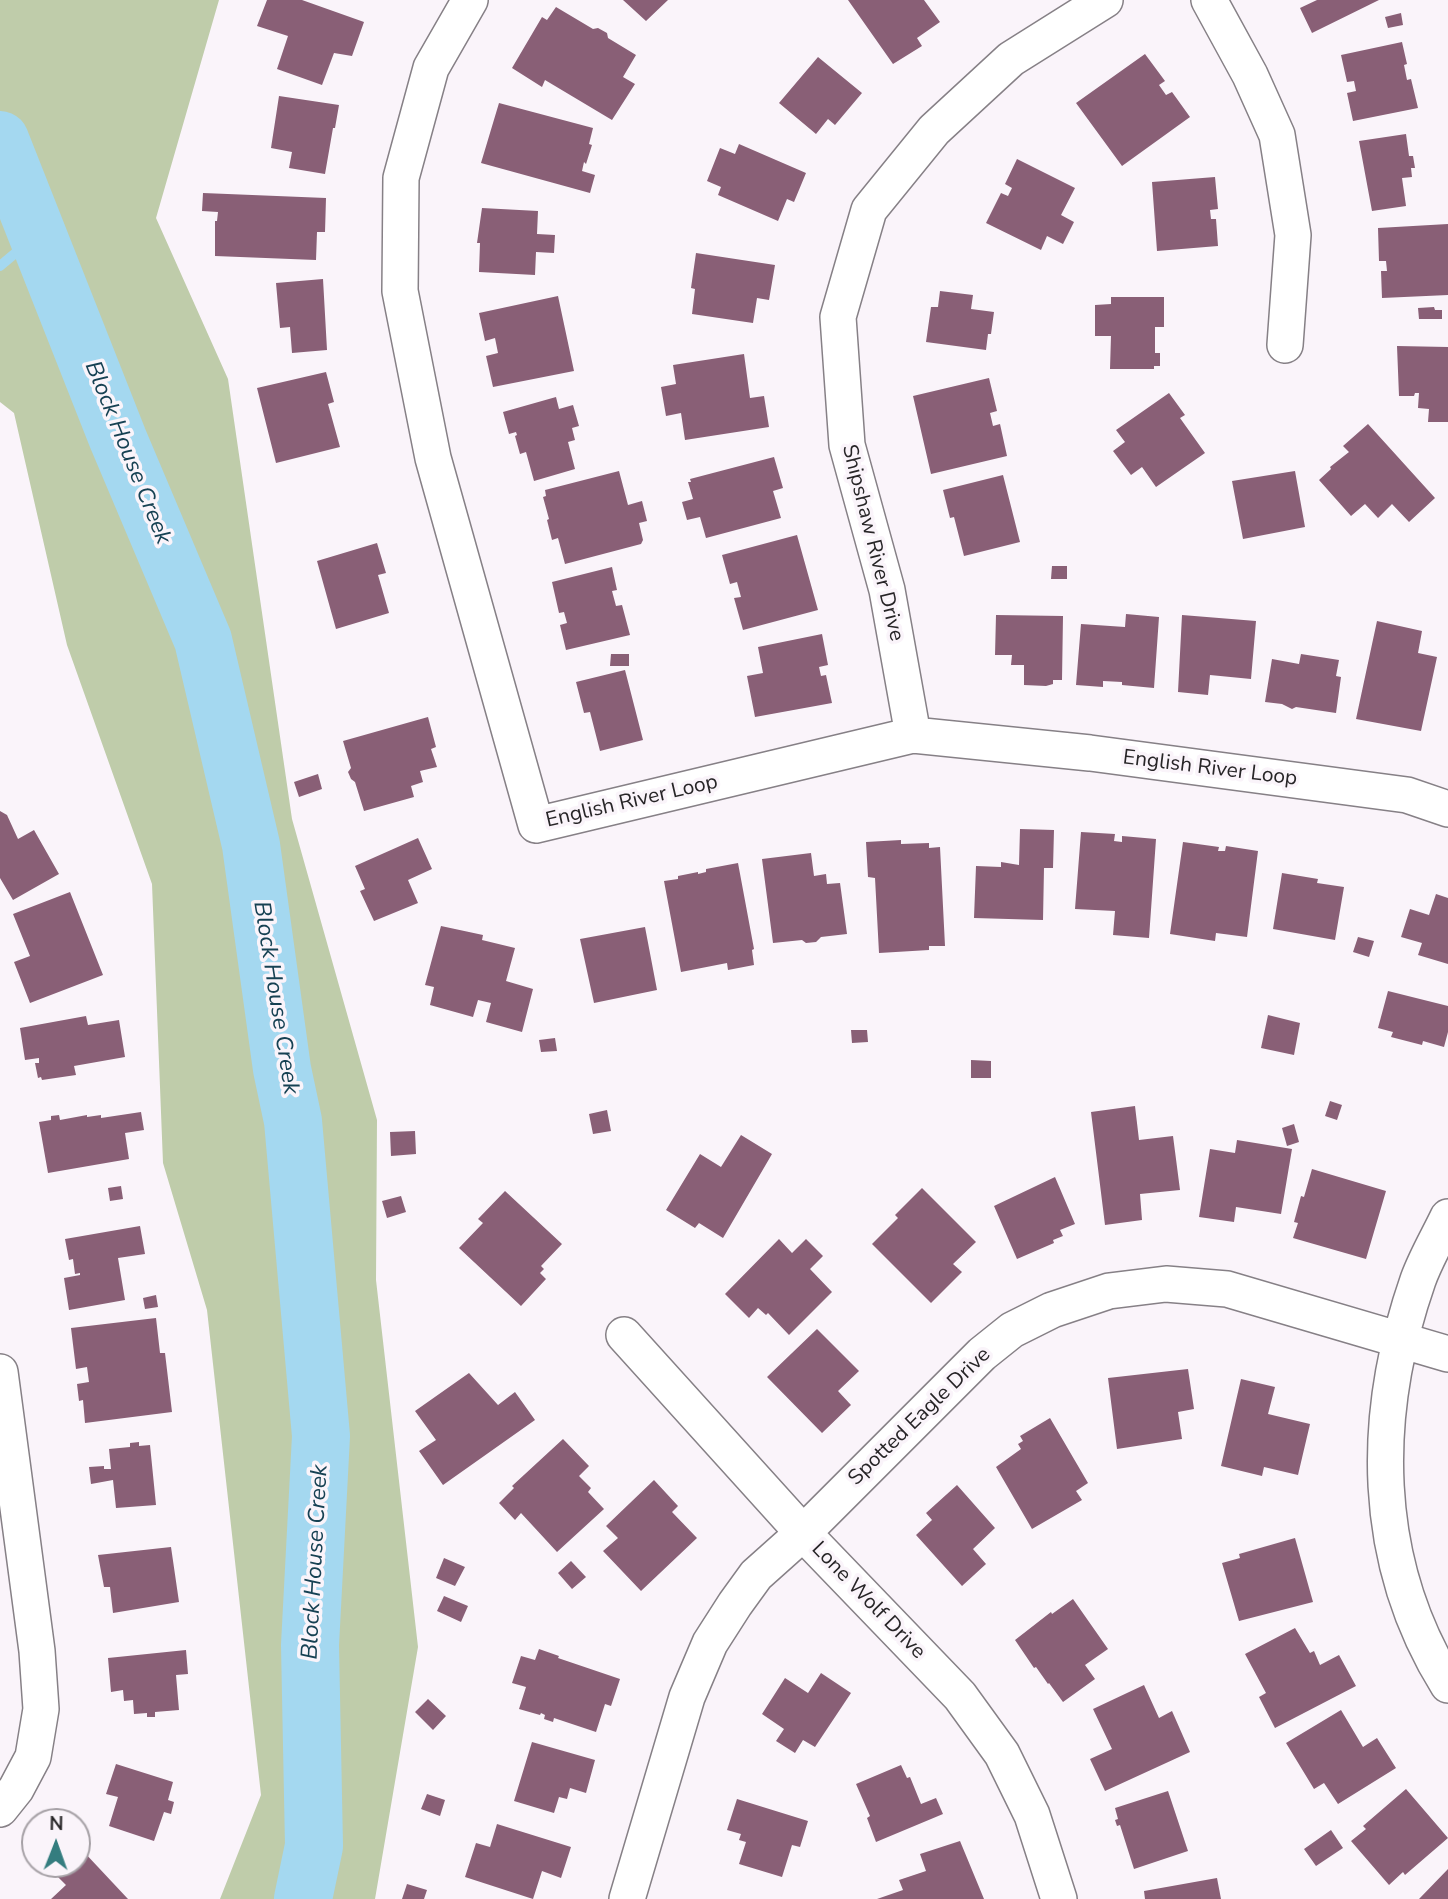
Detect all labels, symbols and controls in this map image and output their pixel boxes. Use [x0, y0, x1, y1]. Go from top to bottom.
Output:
water label: Block House Creek [78, 357, 176, 549]
street label: Shipshaw River Drive [835, 442, 909, 644]
street label: English River Loop [1121, 746, 1299, 792]
street label: English River Loop [544, 770, 720, 834]
water label: Block House Creek [246, 900, 304, 1096]
street label: Spotted Eagle Drive [844, 1343, 996, 1491]
water label: Block House Creek [297, 1464, 335, 1660]
street label: Lone Wolf Drive [806, 1537, 930, 1665]
north arrow [21, 1808, 91, 1878]
text: N [49, 1811, 64, 1837]

